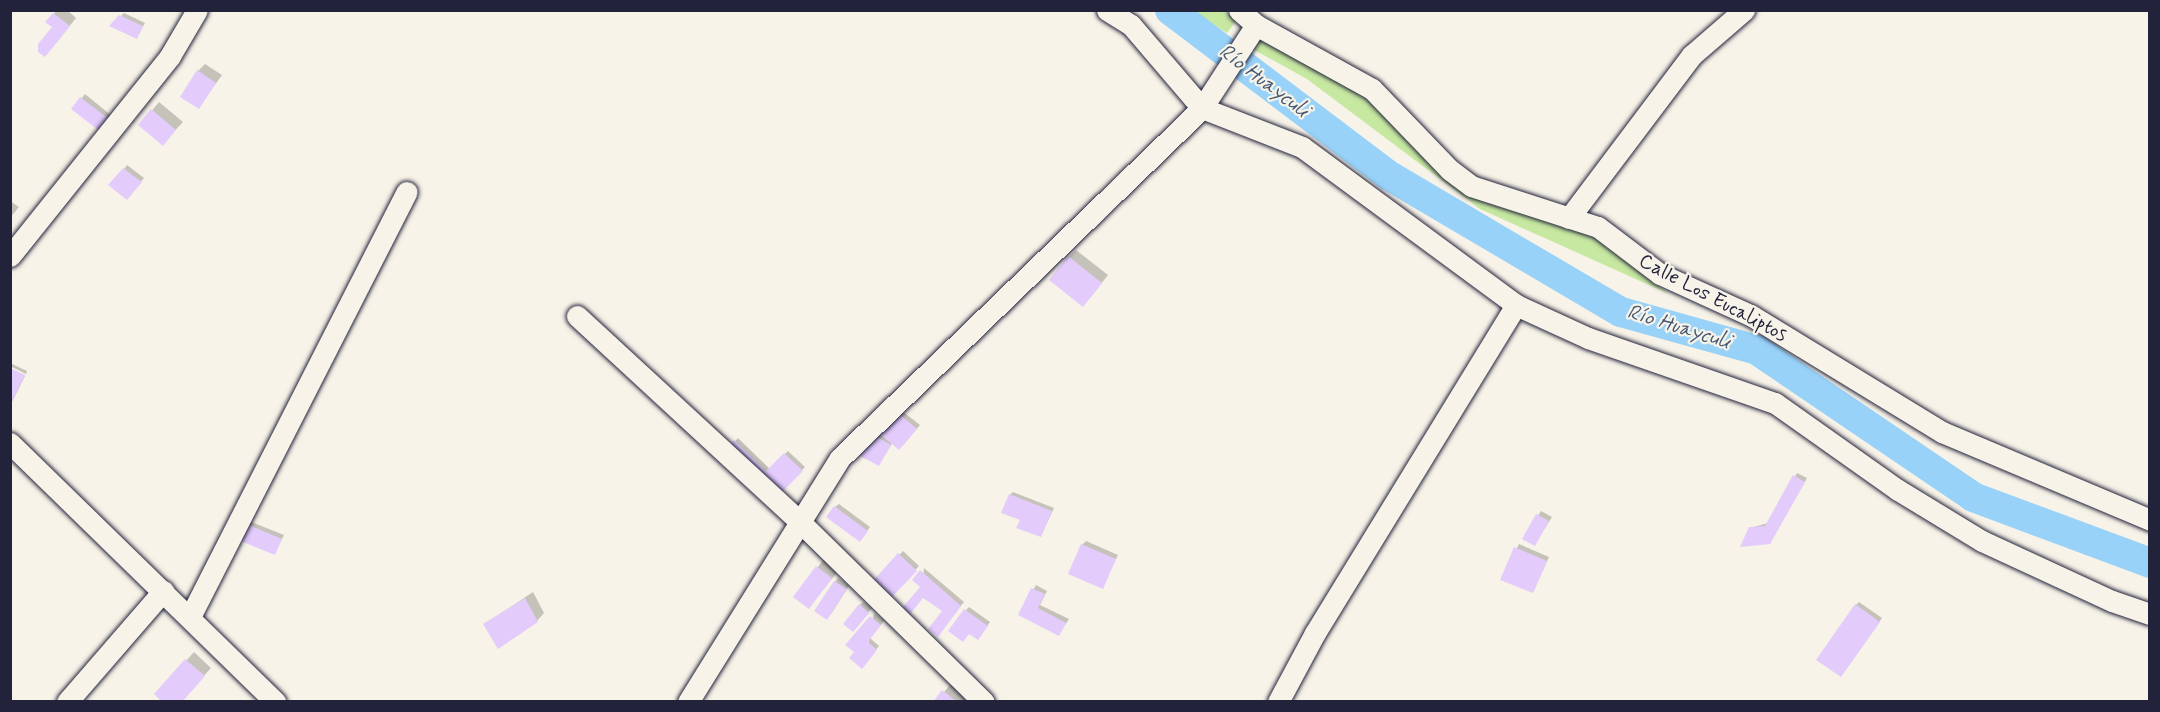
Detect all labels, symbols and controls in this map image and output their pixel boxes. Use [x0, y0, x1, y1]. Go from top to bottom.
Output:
water label: Río Huayculi [1213, 38, 1315, 124]
street label: Calle Los Eucaliptos [1634, 249, 1792, 347]
water label: Río Huayculi [1623, 299, 1735, 355]

